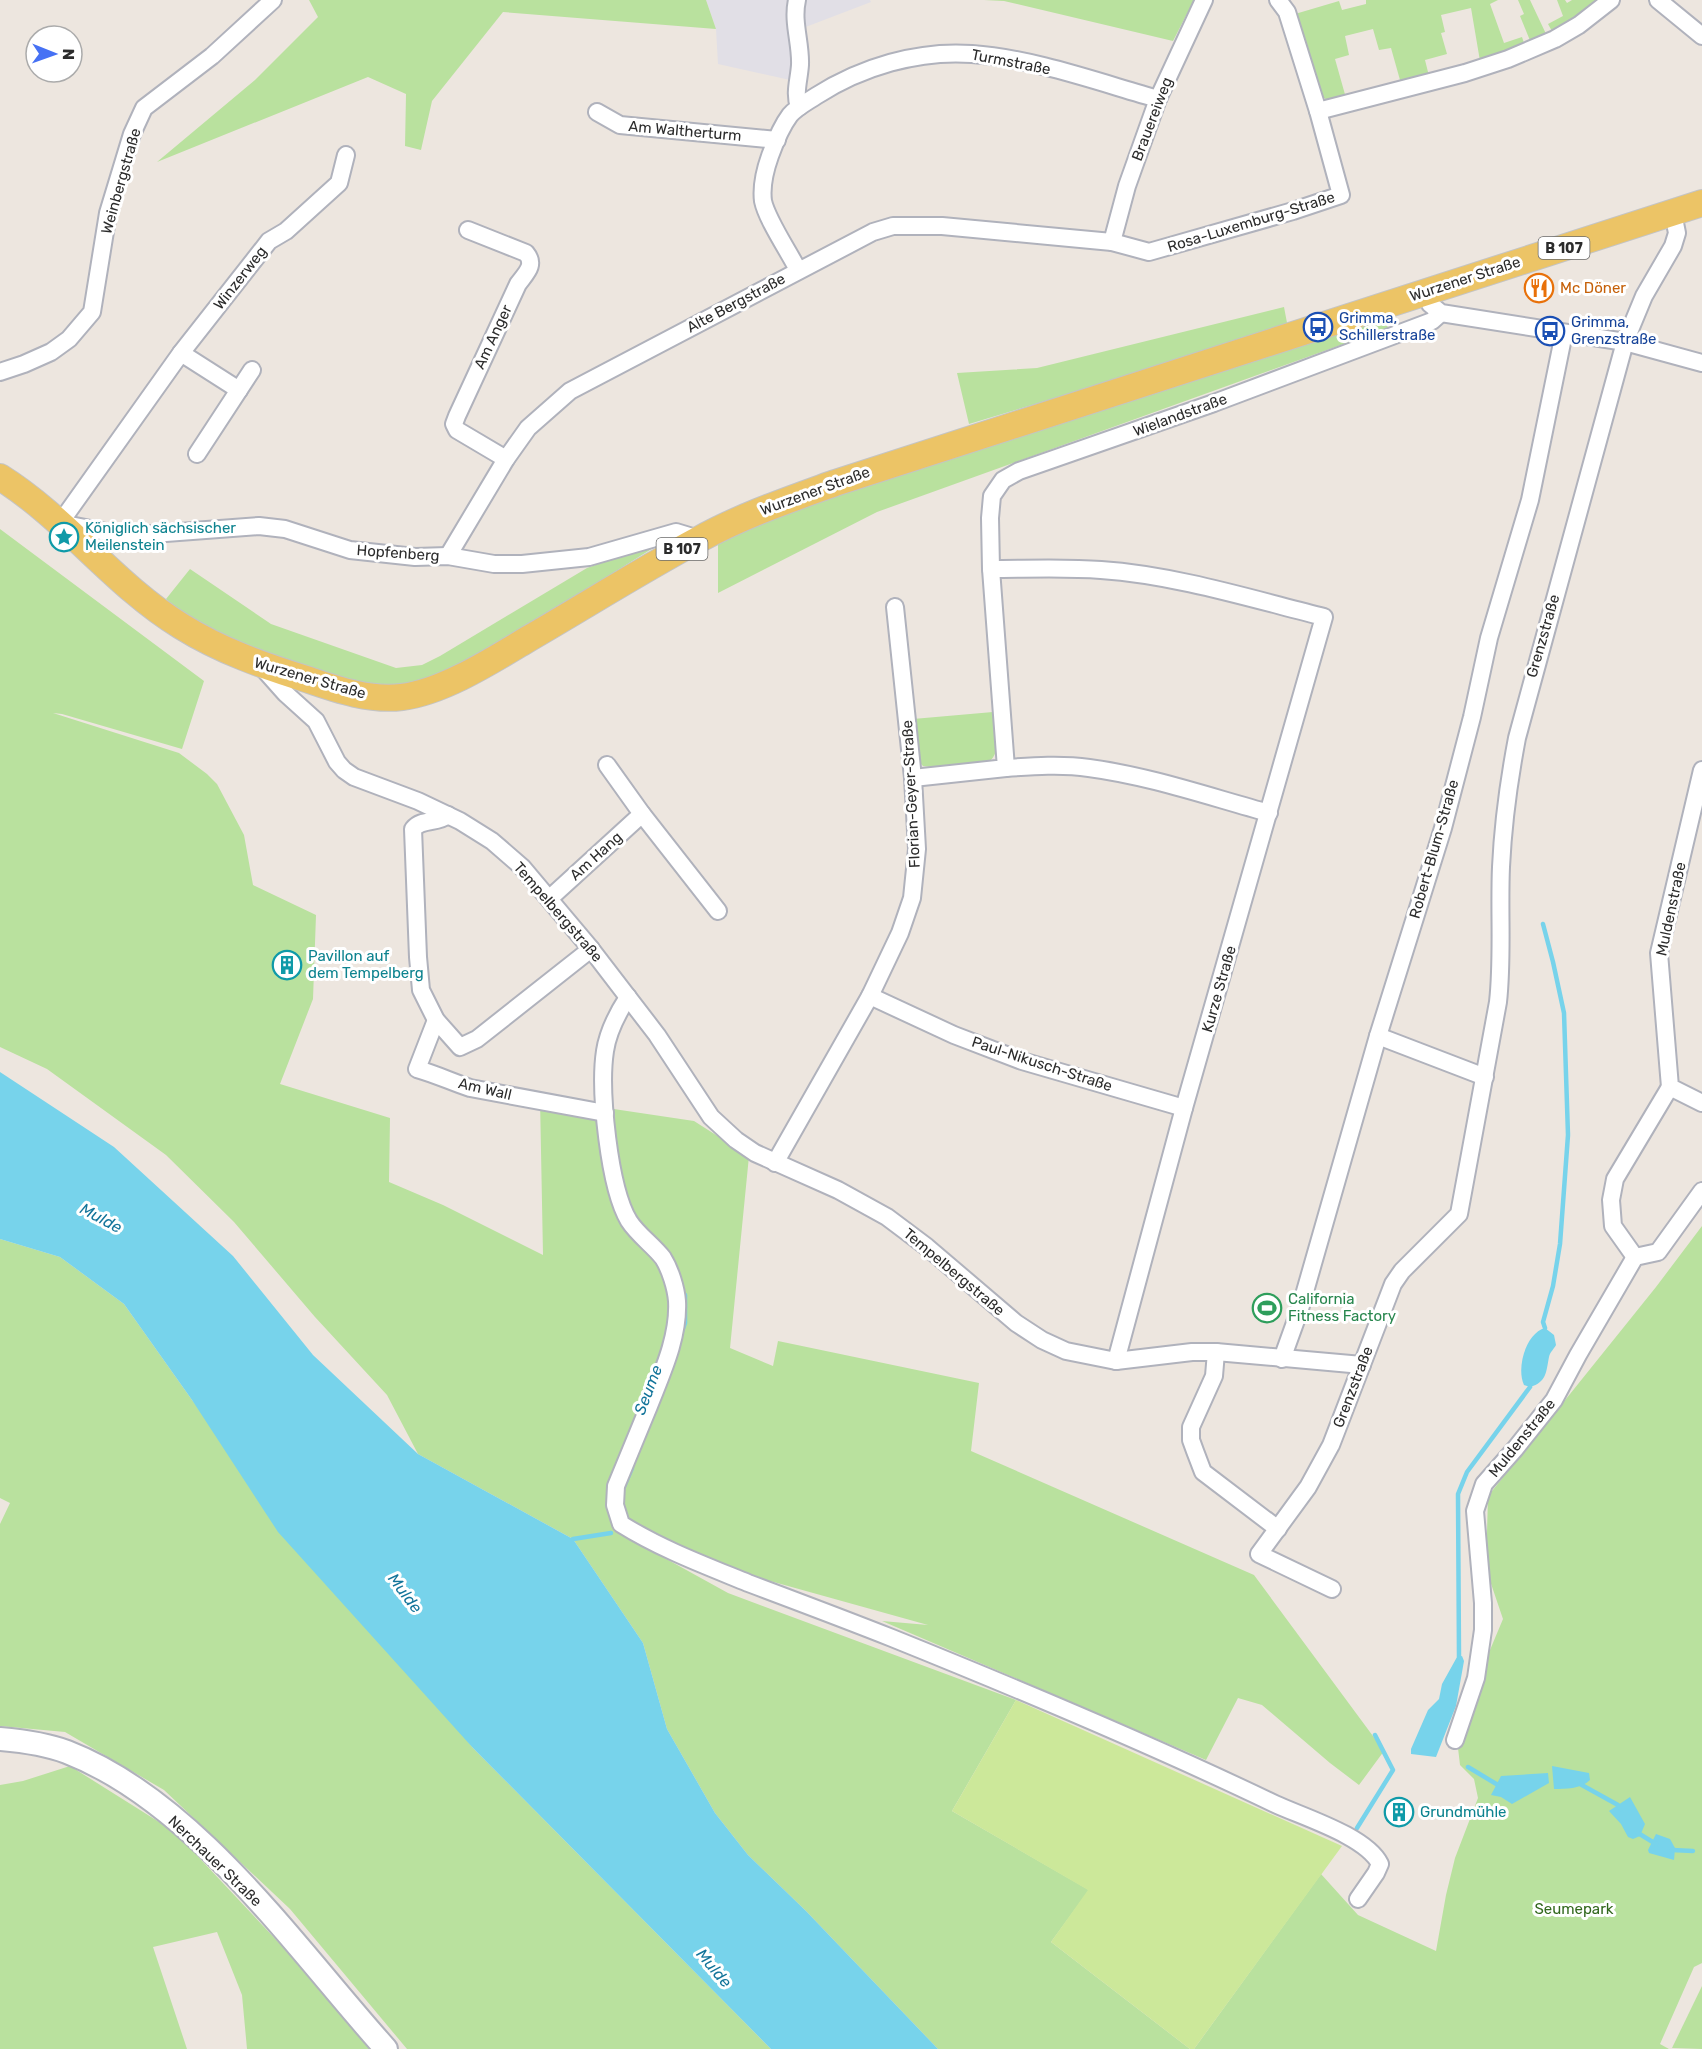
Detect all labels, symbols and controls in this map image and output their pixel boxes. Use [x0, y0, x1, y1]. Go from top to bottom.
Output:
north arrow [24, 24, 84, 84]
street label: Turmstraße [970, 46, 1052, 78]
text: N [59, 48, 78, 60]
street label: Brauereiweg [1128, 75, 1176, 163]
street label: Am Waltherturm [628, 117, 742, 145]
street label: Weinbergstraße [97, 126, 145, 236]
street label: Rosa-Luxemburg-Straße [1165, 188, 1337, 256]
road number: B 107 [1538, 237, 1590, 259]
street label: Winzerweg [210, 243, 270, 313]
street label: Wurzener Straße [1407, 253, 1523, 305]
street label: Alte Bergstraße [684, 269, 788, 337]
restaurant icon: Mc Döner [1523, 272, 1555, 304]
place label: Mc Döner [1560, 279, 1626, 297]
street label: Am Anger [470, 302, 516, 372]
place label: Grimma, Schillerstraße [1339, 309, 1435, 344]
bus stop icon: Grimma, Schillerstraße [1302, 311, 1334, 343]
place label: Grimma, Grenzstraße [1571, 313, 1657, 348]
bus stop icon: Grimma, Grenzstraße [1534, 315, 1566, 347]
street label: Wielandstraße [1131, 390, 1229, 440]
street label: Wurzener Straße [758, 463, 872, 519]
place label: Königlich sächsischer Meilenstein [85, 519, 236, 554]
place icon: Königlich sächsischer Meilenstein [48, 521, 80, 553]
road number: B 107 [656, 538, 708, 560]
street label: Hopfenberg [356, 541, 440, 565]
street label: Grenzstraße [1523, 592, 1563, 680]
street label: Wurzener Straße [252, 653, 368, 703]
street label: Florian-Geyer-Straße [898, 720, 924, 868]
street label: Robert-Blum-Straße [1406, 778, 1462, 920]
street label: Am Hang [566, 828, 626, 884]
street label: Tempelbergstraße [510, 858, 606, 966]
street label: Muldenstraße [1652, 860, 1690, 958]
street label: Kurze Straße [1198, 944, 1240, 1034]
place label: Pavillon auf dem Tempelberg [308, 947, 424, 982]
building icon: Pavillon auf dem Tempelberg [271, 949, 303, 981]
street label: Paul-Nikusch-Straße [969, 1033, 1115, 1095]
street label: Am Wall [457, 1074, 513, 1104]
water label: Mulde [77, 1199, 125, 1237]
street label: Tempelbergstraße [900, 1224, 1008, 1320]
place label: California Fitness Factory [1288, 1290, 1396, 1325]
sports icon: California Fitness Factory [1251, 1292, 1283, 1324]
street label: Grenzstraße [1329, 1344, 1377, 1430]
water label: Seume [630, 1362, 666, 1418]
street label: Muldenstraße [1485, 1395, 1559, 1481]
water label: Mulde [384, 1569, 426, 1617]
building icon: Grundmühle [1383, 1796, 1415, 1828]
place label: Grundmühle [1420, 1803, 1507, 1821]
street label: Nerchauer Straße [165, 1812, 265, 1910]
park label: Seumepark [1534, 1900, 1614, 1918]
water label: Mulde [692, 1945, 736, 1991]

